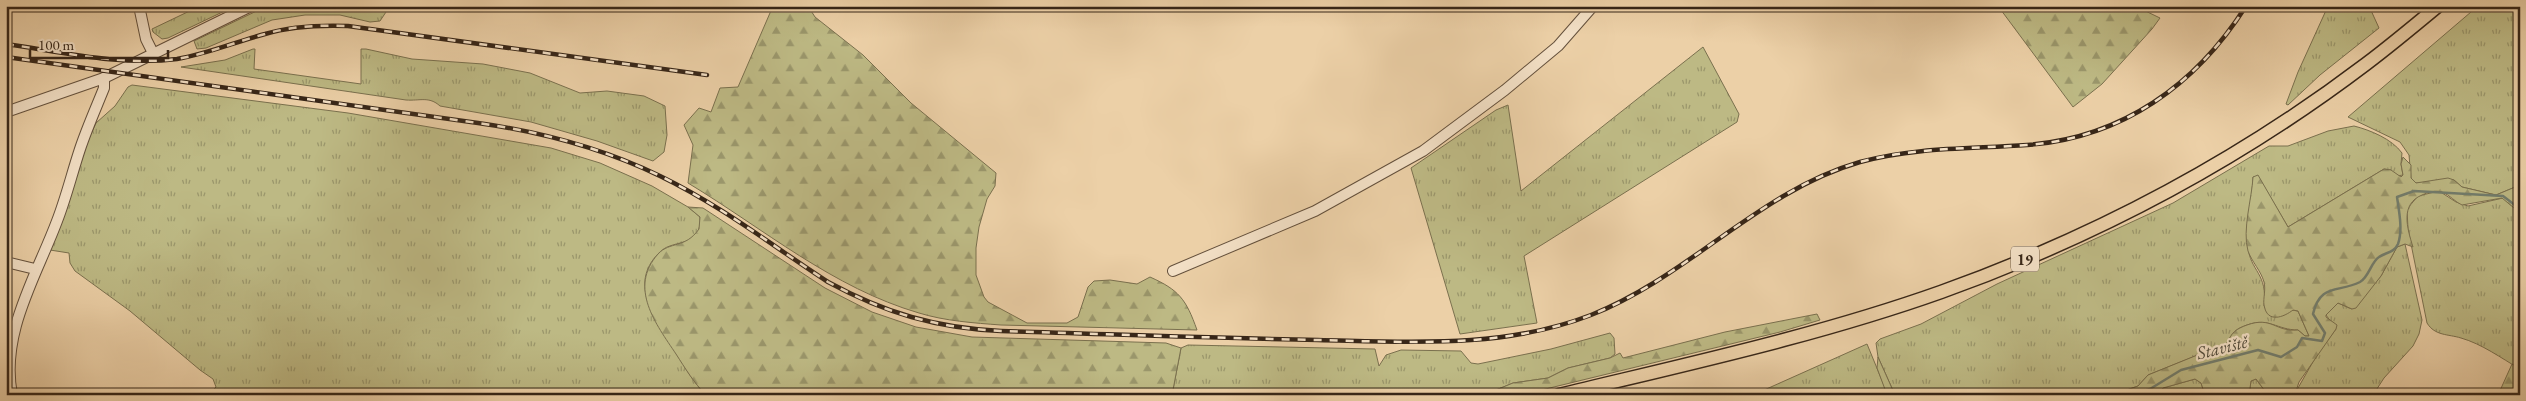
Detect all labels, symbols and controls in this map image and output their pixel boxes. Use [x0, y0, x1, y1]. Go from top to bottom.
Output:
scale bar [30, 28, 168, 60]
text: 100 m [38, 35, 75, 54]
road number: 19 [2011, 246, 2039, 272]
water label: Staviště [2193, 329, 2252, 365]

